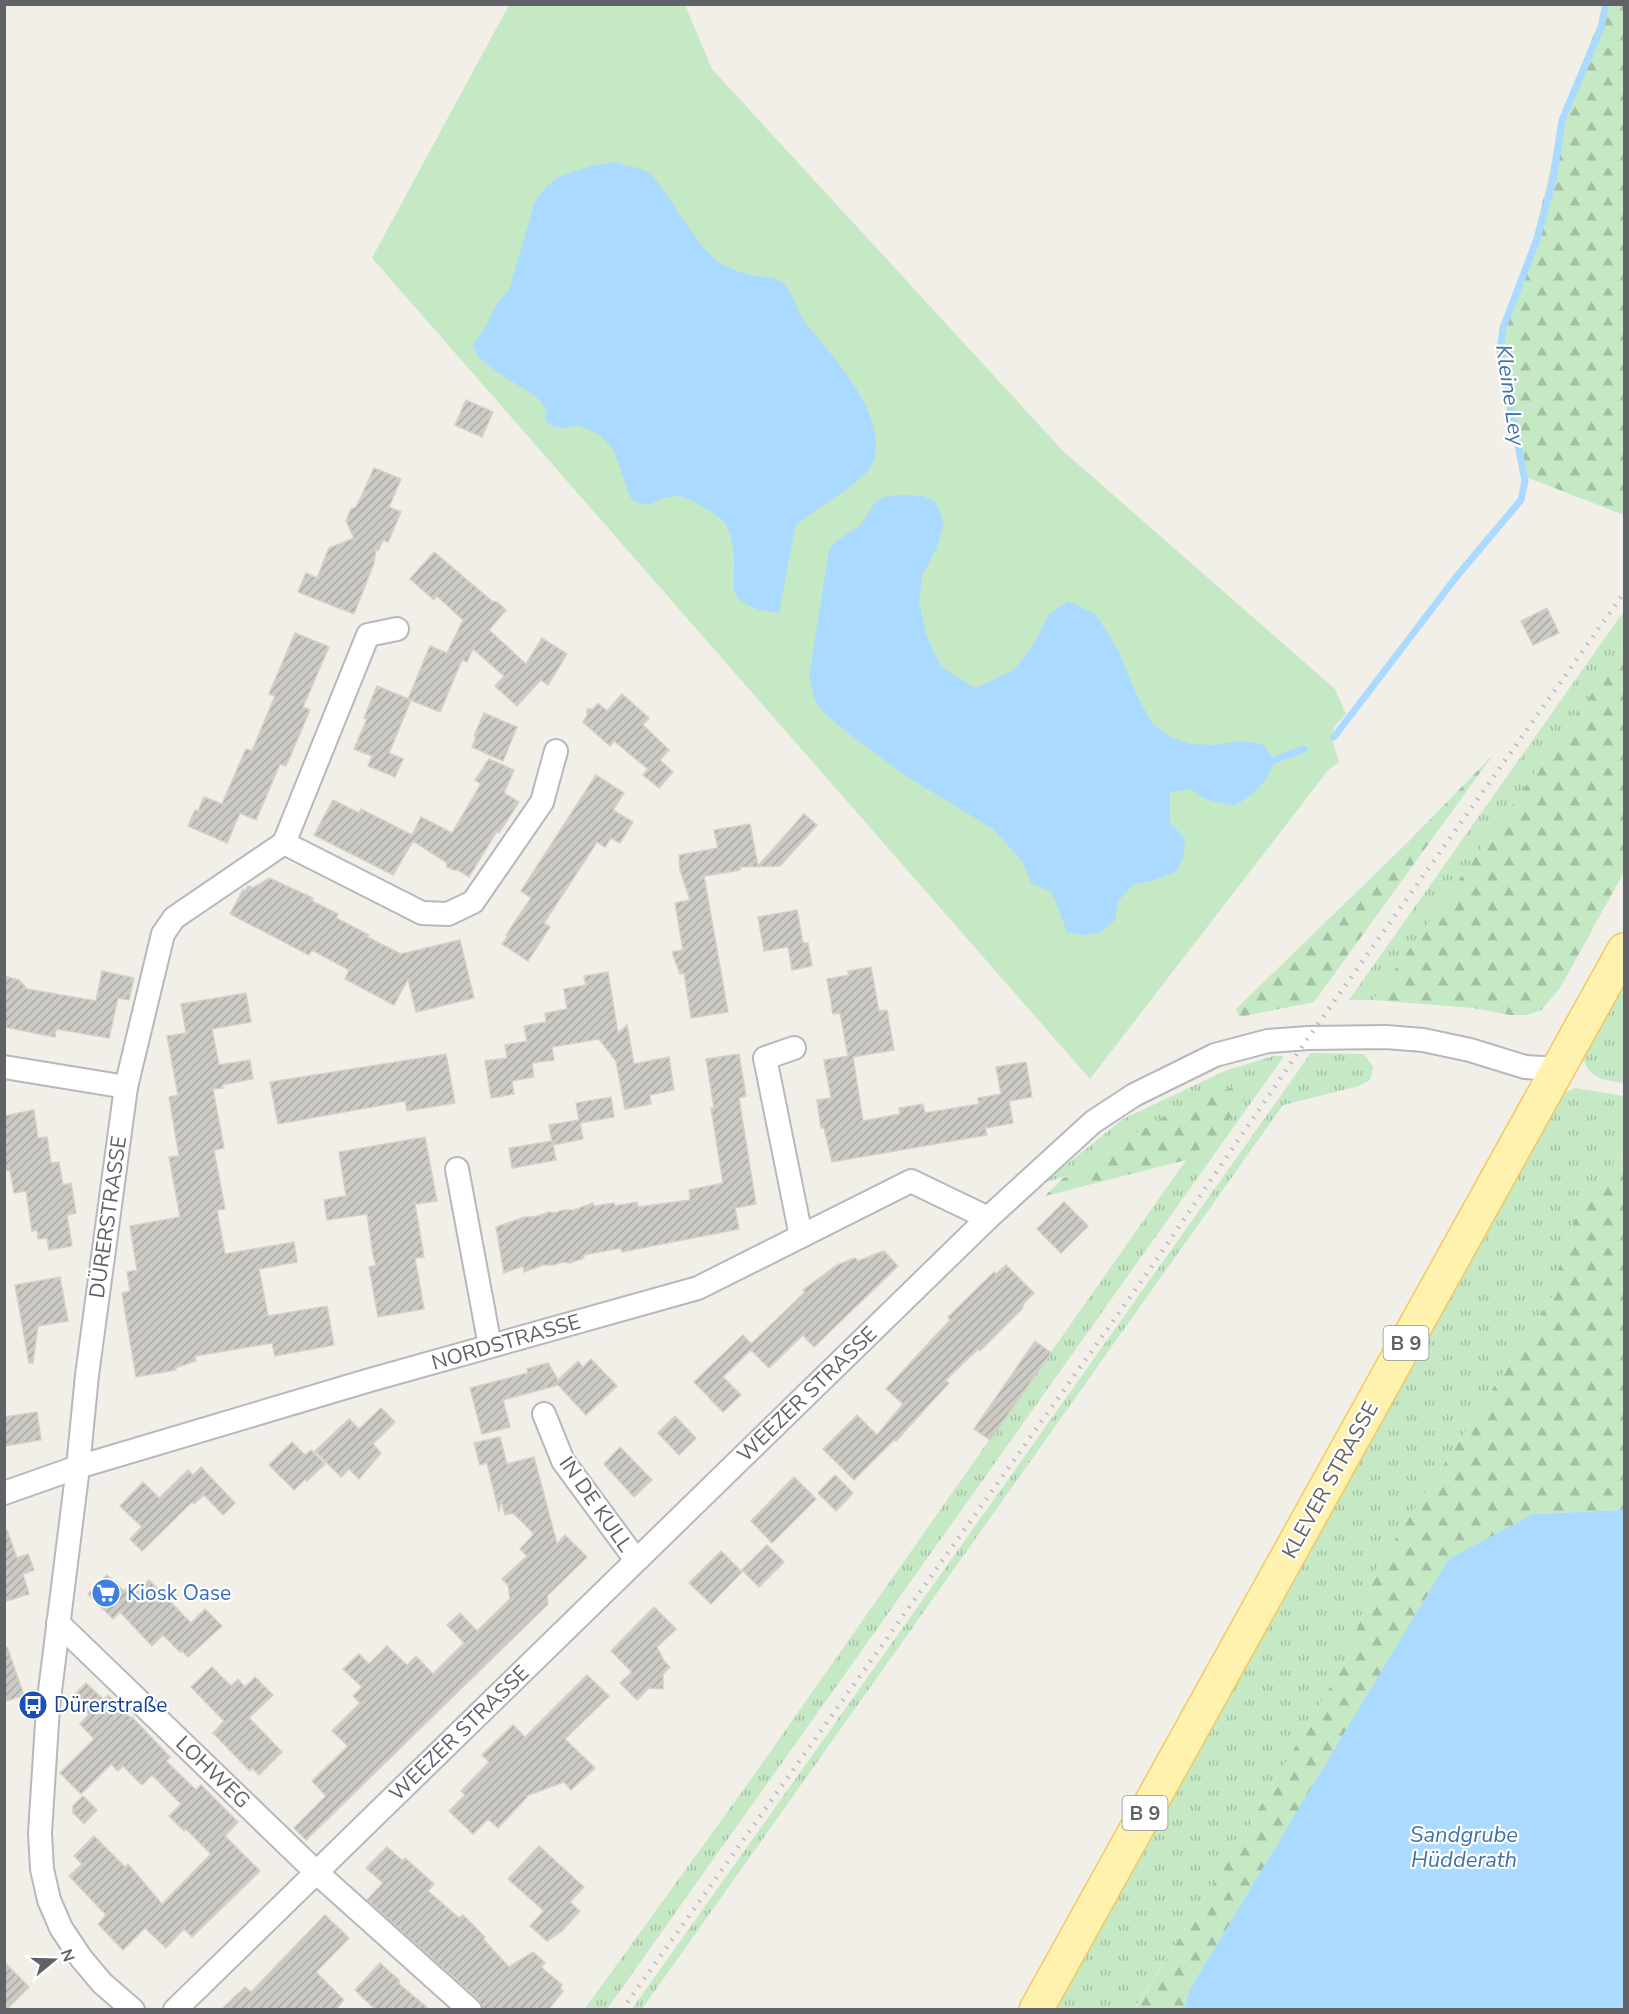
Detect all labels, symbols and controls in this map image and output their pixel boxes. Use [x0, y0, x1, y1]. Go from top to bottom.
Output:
water label: Kleine Ley [1488, 343, 1532, 448]
street label: DÜRERSTRASSE [83, 1134, 133, 1300]
street label: NORDSTRASSE [428, 1307, 584, 1377]
street label: WEEZER STRASSE [731, 1320, 883, 1468]
road number: B 9 [1384, 1326, 1428, 1360]
street label: KLEVER STRASSE [1275, 1397, 1385, 1563]
street label: IN DE KULL [553, 1451, 640, 1558]
supermarket icon: Kiosk Oase [90, 1577, 122, 1609]
place label: Kiosk Oase [127, 1579, 231, 1607]
street label: WEEZER STRASSE [383, 1659, 535, 1807]
bus stop icon: Dürerstraße [17, 1689, 49, 1721]
place label: Dürerstraße [54, 1691, 167, 1719]
street label: LOHWEG [170, 1730, 256, 1814]
road number: B 9 [1122, 1796, 1168, 1830]
water label: Sandgrube Hüdderath [1410, 1820, 1518, 1875]
north arrow [24, 1930, 84, 1990]
text: N [55, 1946, 80, 1965]

